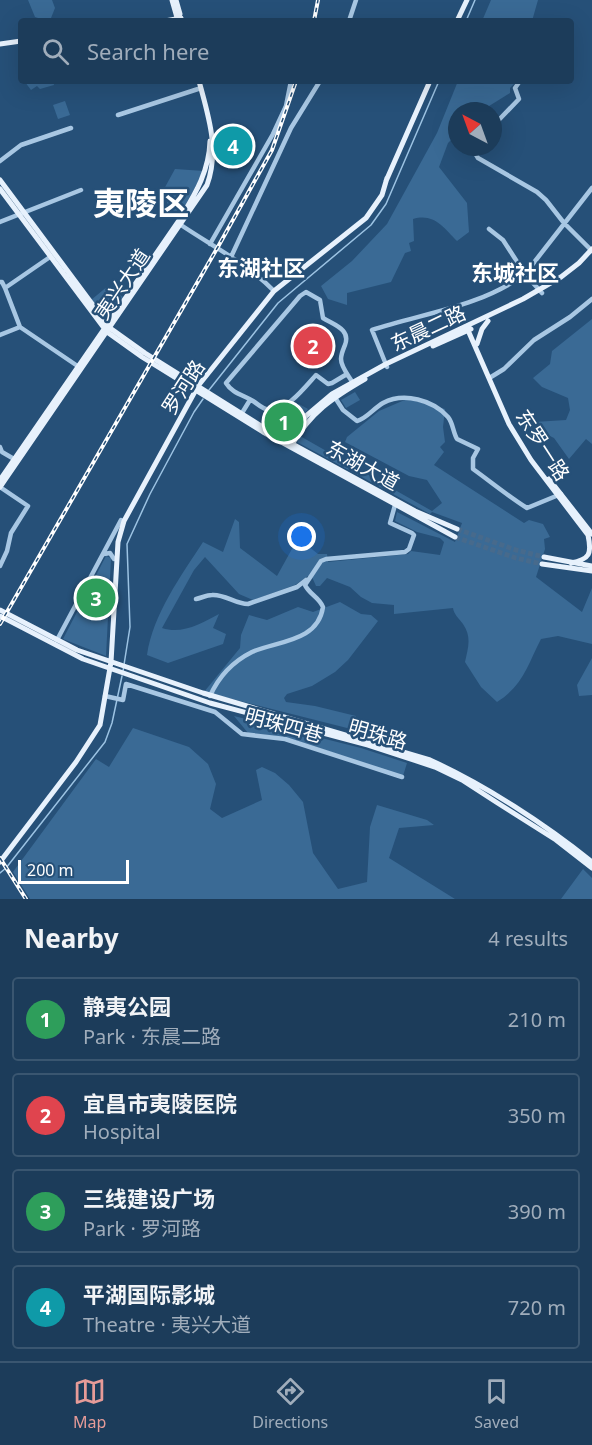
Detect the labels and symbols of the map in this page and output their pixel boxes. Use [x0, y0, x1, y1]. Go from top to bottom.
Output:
north arrow [448, 102, 502, 156]
pin: 4 [214, 124, 252, 168]
district label: 夷陵区 [93, 181, 189, 224]
street label: 夷兴大道 [88, 243, 156, 325]
district label: 东湖社区 [217, 252, 305, 282]
district label: 东城社区 [471, 257, 559, 287]
street label: 东晨二路 [386, 299, 470, 357]
pin: 2 [294, 324, 332, 368]
street label: 罗河路 [155, 354, 211, 420]
pin: 1 [264, 400, 304, 444]
street label: 东罗一路 [510, 404, 576, 486]
street label: 东湖大道 [321, 434, 405, 496]
your location [287, 522, 316, 551]
pin: 3 [76, 576, 116, 620]
street label: 明珠四巷 [242, 702, 326, 748]
street label: 明珠路 [345, 713, 411, 755]
scale bar [18, 857, 129, 884]

